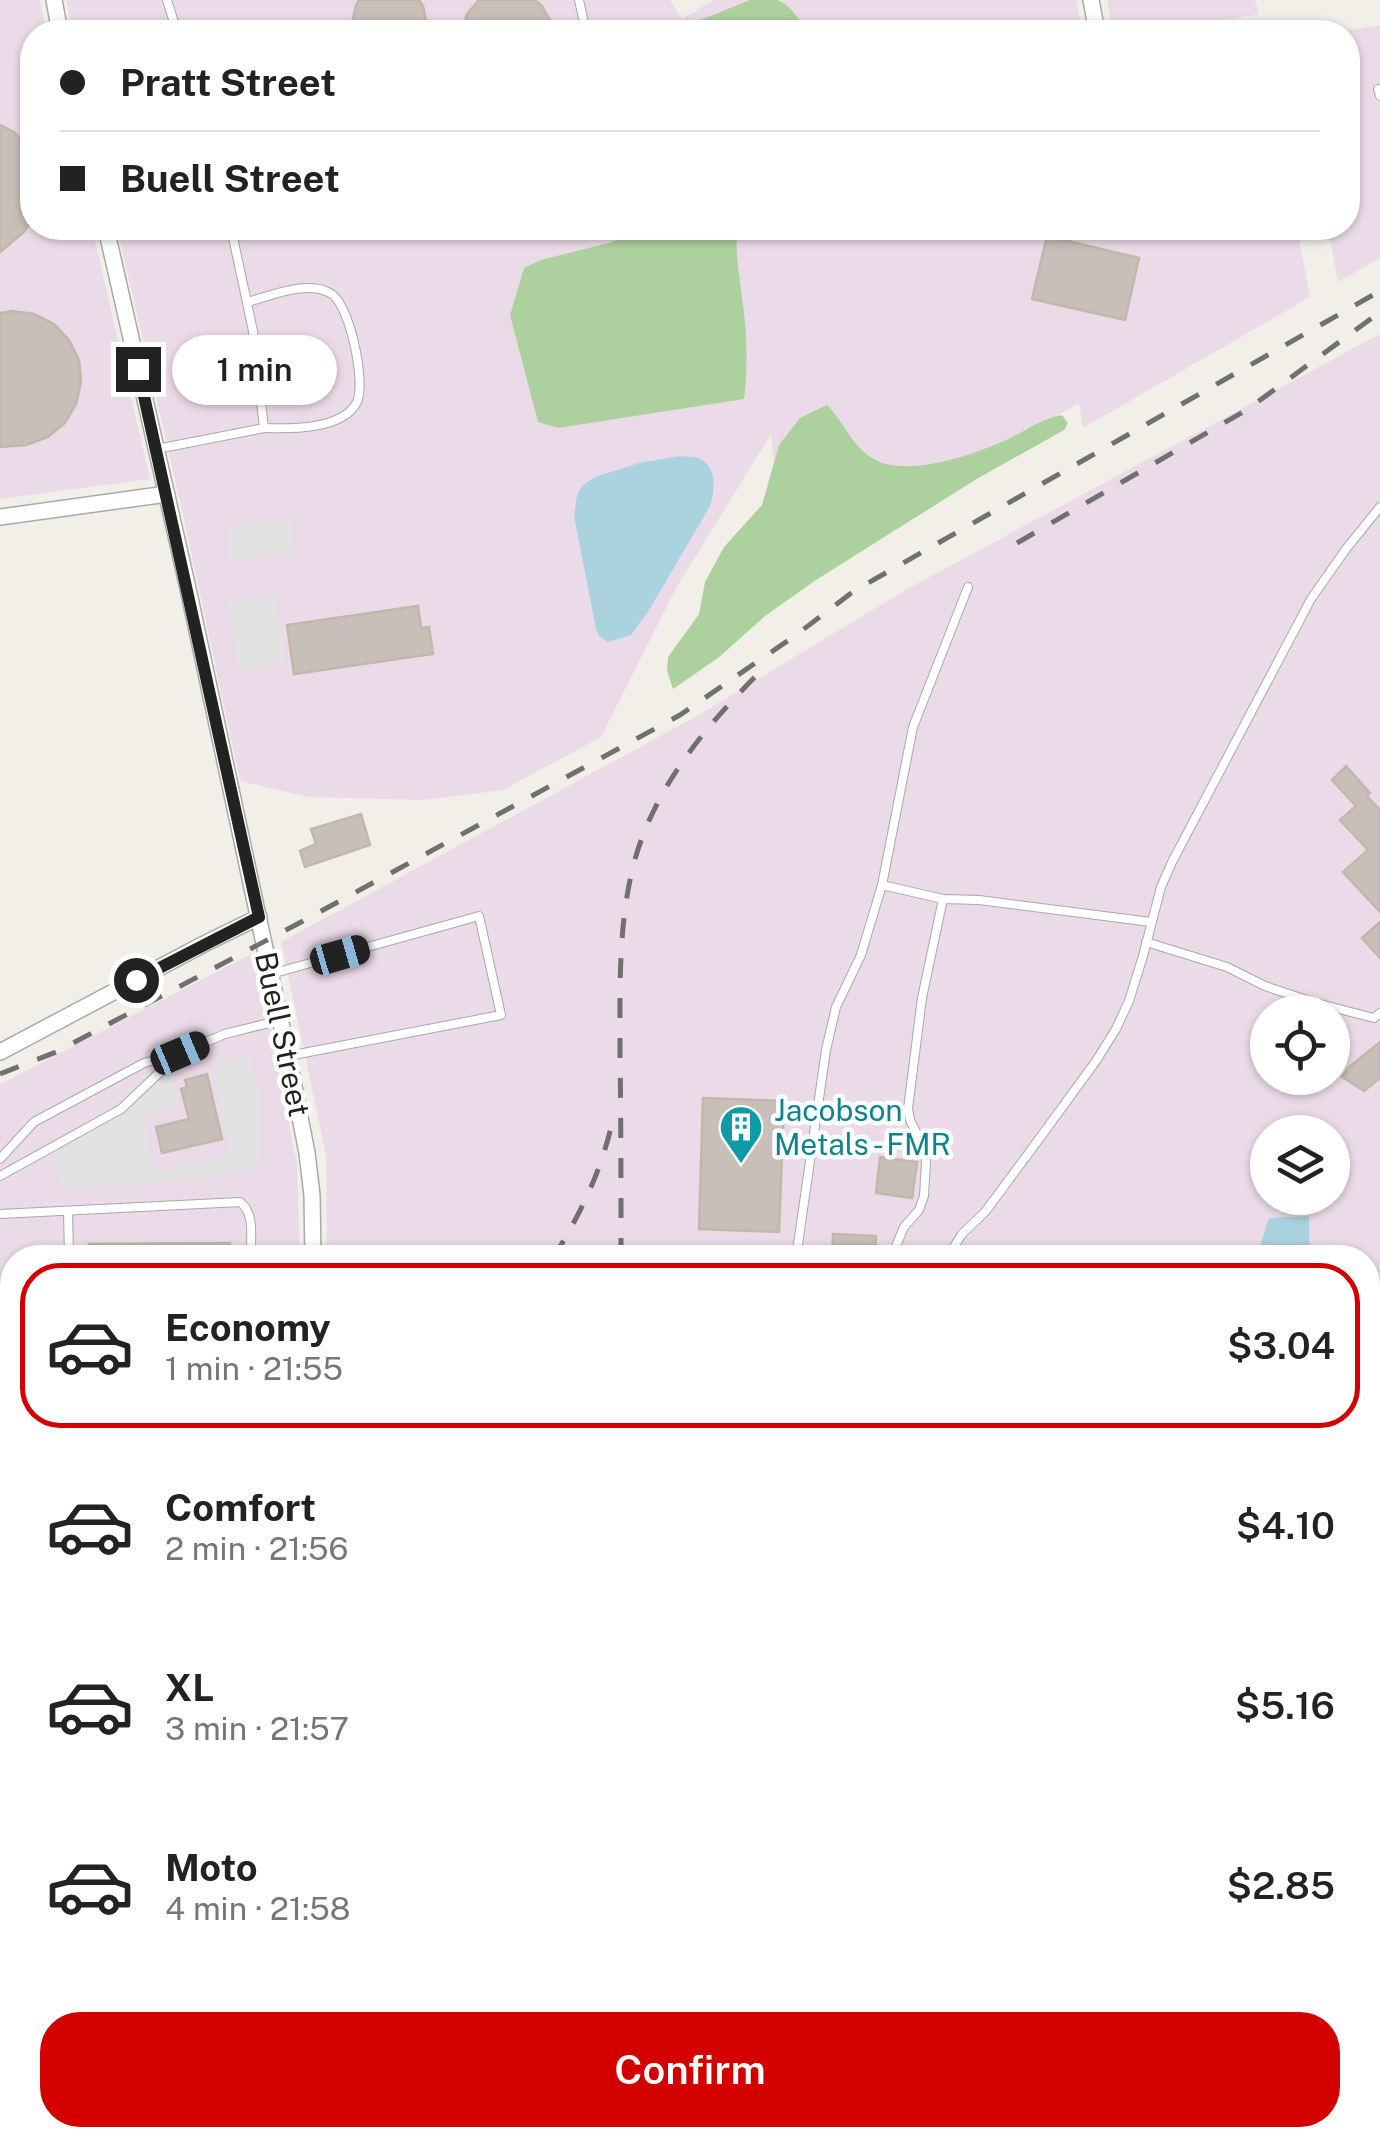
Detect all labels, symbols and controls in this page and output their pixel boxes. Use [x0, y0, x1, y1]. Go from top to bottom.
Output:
text: Pratt Street [120, 60, 336, 105]
text: Buell Street [120, 156, 340, 201]
callout: 1 min [173, 334, 338, 404]
route end [116, 347, 161, 392]
text: 1 min [216, 351, 293, 388]
car [307, 932, 373, 978]
street label: Buell Street [248, 948, 318, 1120]
route start [114, 958, 159, 1003]
map controls [1250, 995, 1350, 1215]
button: locate [1250, 995, 1350, 1095]
car [147, 1027, 213, 1079]
place label: Jacobson Metals - FMR [774, 1092, 951, 1162]
building icon: Jacobson Metals - FMR [718, 1104, 764, 1165]
button: layers [1250, 1115, 1350, 1215]
icon: car [45, 1301, 135, 1391]
text: Economy [165, 1305, 331, 1350]
text: $3.04 [1227, 1323, 1335, 1368]
text: 1 min · 21:55 [165, 1350, 343, 1387]
icon: car [45, 1481, 135, 1571]
text: Comfort [165, 1485, 316, 1530]
text: $4.10 [1236, 1503, 1335, 1548]
text: 2 min · 21:56 [165, 1530, 349, 1567]
icon: car [45, 1661, 135, 1751]
text: XL [165, 1665, 214, 1710]
text: $5.16 [1235, 1683, 1335, 1728]
text: 3 min · 21:57 [165, 1710, 349, 1747]
icon: car [45, 1841, 135, 1931]
text: Moto [165, 1845, 258, 1890]
text: $2.85 [1226, 1863, 1335, 1908]
text: 4 min · 21:58 [165, 1890, 350, 1927]
button: Confirm [40, 2012, 1340, 2127]

